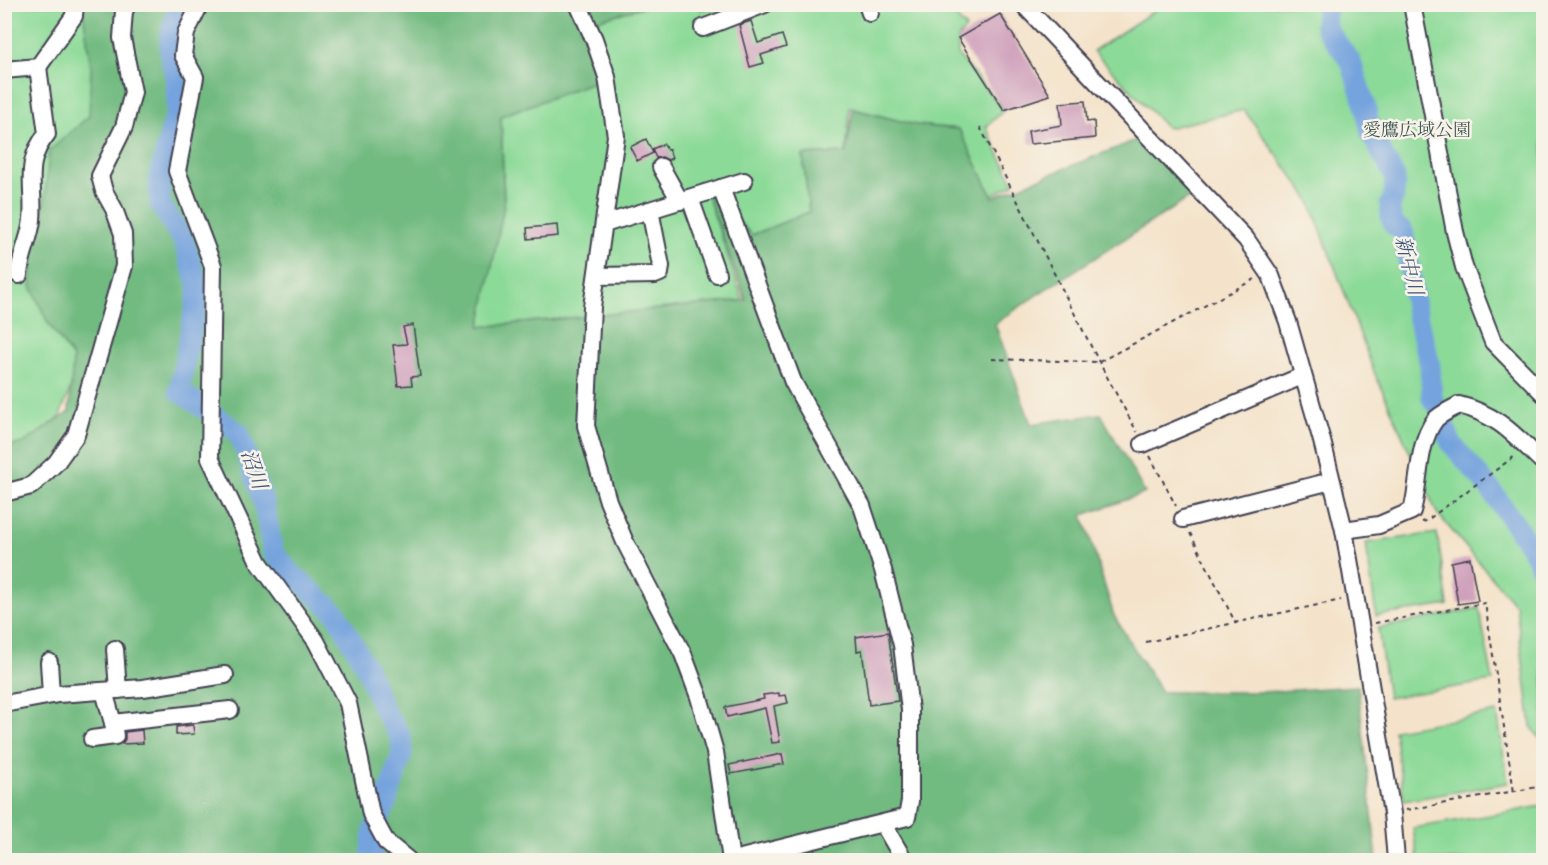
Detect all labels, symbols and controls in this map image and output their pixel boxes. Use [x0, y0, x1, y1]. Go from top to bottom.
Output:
park label: 愛鷹広域公園 [1363, 119, 1471, 145]
water label: 新中川 [1386, 233, 1429, 301]
water label: 沼川 [232, 446, 273, 496]

